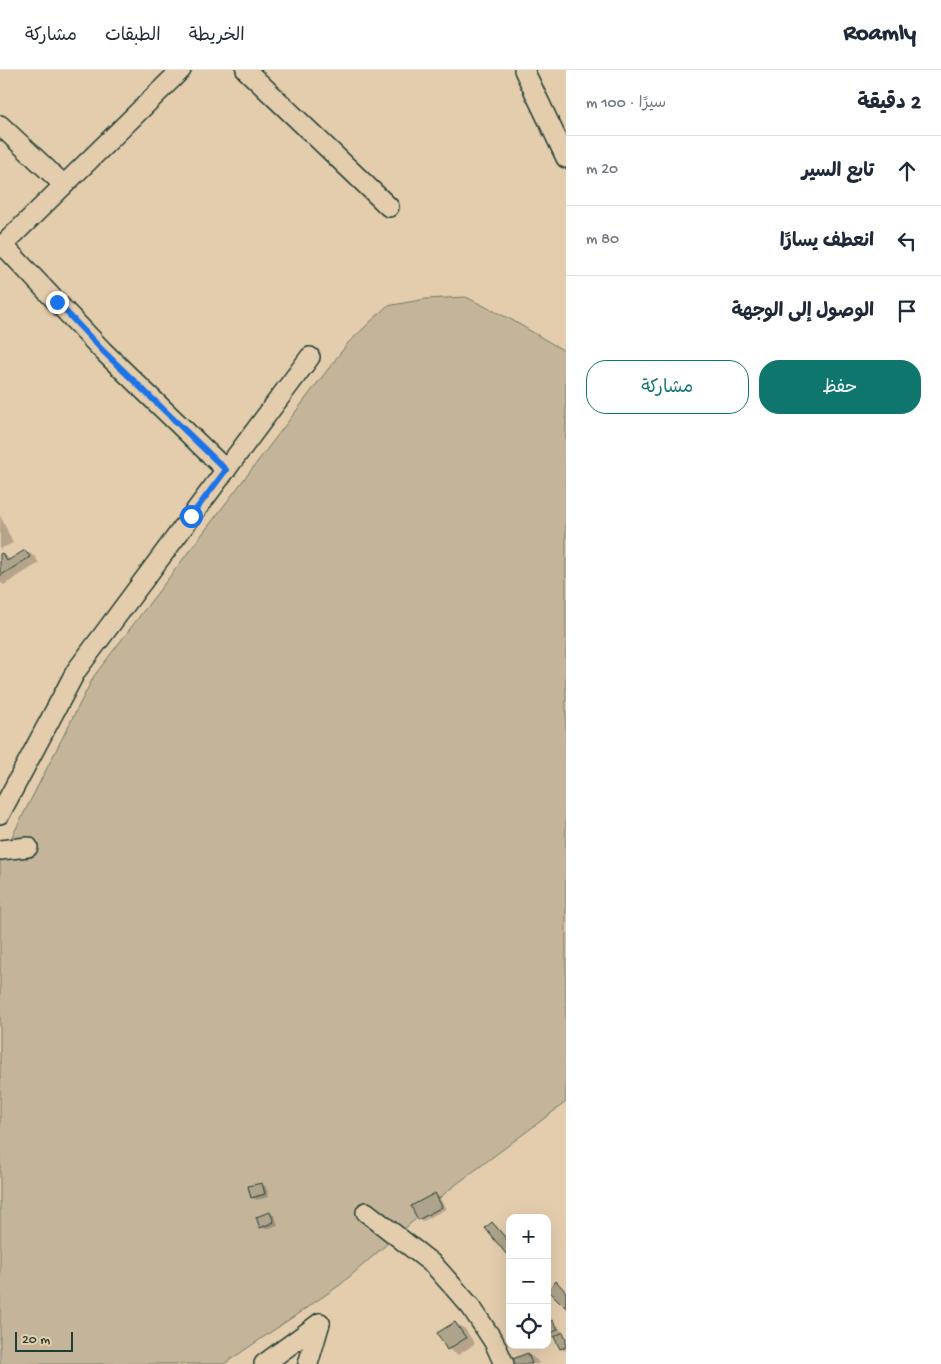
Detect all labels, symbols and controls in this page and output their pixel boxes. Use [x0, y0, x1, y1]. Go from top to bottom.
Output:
text: Roamly [844, 20, 916, 49]
text: مشاركة [25, 26, 77, 47]
text: الطبقات [105, 26, 161, 47]
text: الخريطة [189, 26, 245, 47]
text: 2 دقيقة [857, 92, 921, 117]
text: سيرًا · 100 m [586, 95, 666, 114]
icon: ahead [893, 157, 921, 185]
text: 20 m [586, 161, 618, 180]
text: تابع السير [802, 161, 874, 184]
icon: left [893, 227, 921, 255]
text: 80 m [586, 231, 619, 250]
text: انعطف يسارًا [780, 231, 874, 254]
route end [46, 291, 69, 314]
icon: arrive [893, 297, 921, 325]
text: الوصول إلى الوجهة [731, 301, 874, 324]
button: مشاركة [586, 360, 749, 414]
button: حفظ [759, 360, 921, 414]
route start [180, 505, 203, 528]
map controls [506, 1214, 551, 1349]
button: + [506, 1214, 551, 1259]
button: − [506, 1259, 551, 1304]
button: locate [506, 1304, 551, 1349]
scale bar [15, 1329, 72, 1352]
text: 20 m [22, 1332, 50, 1349]

